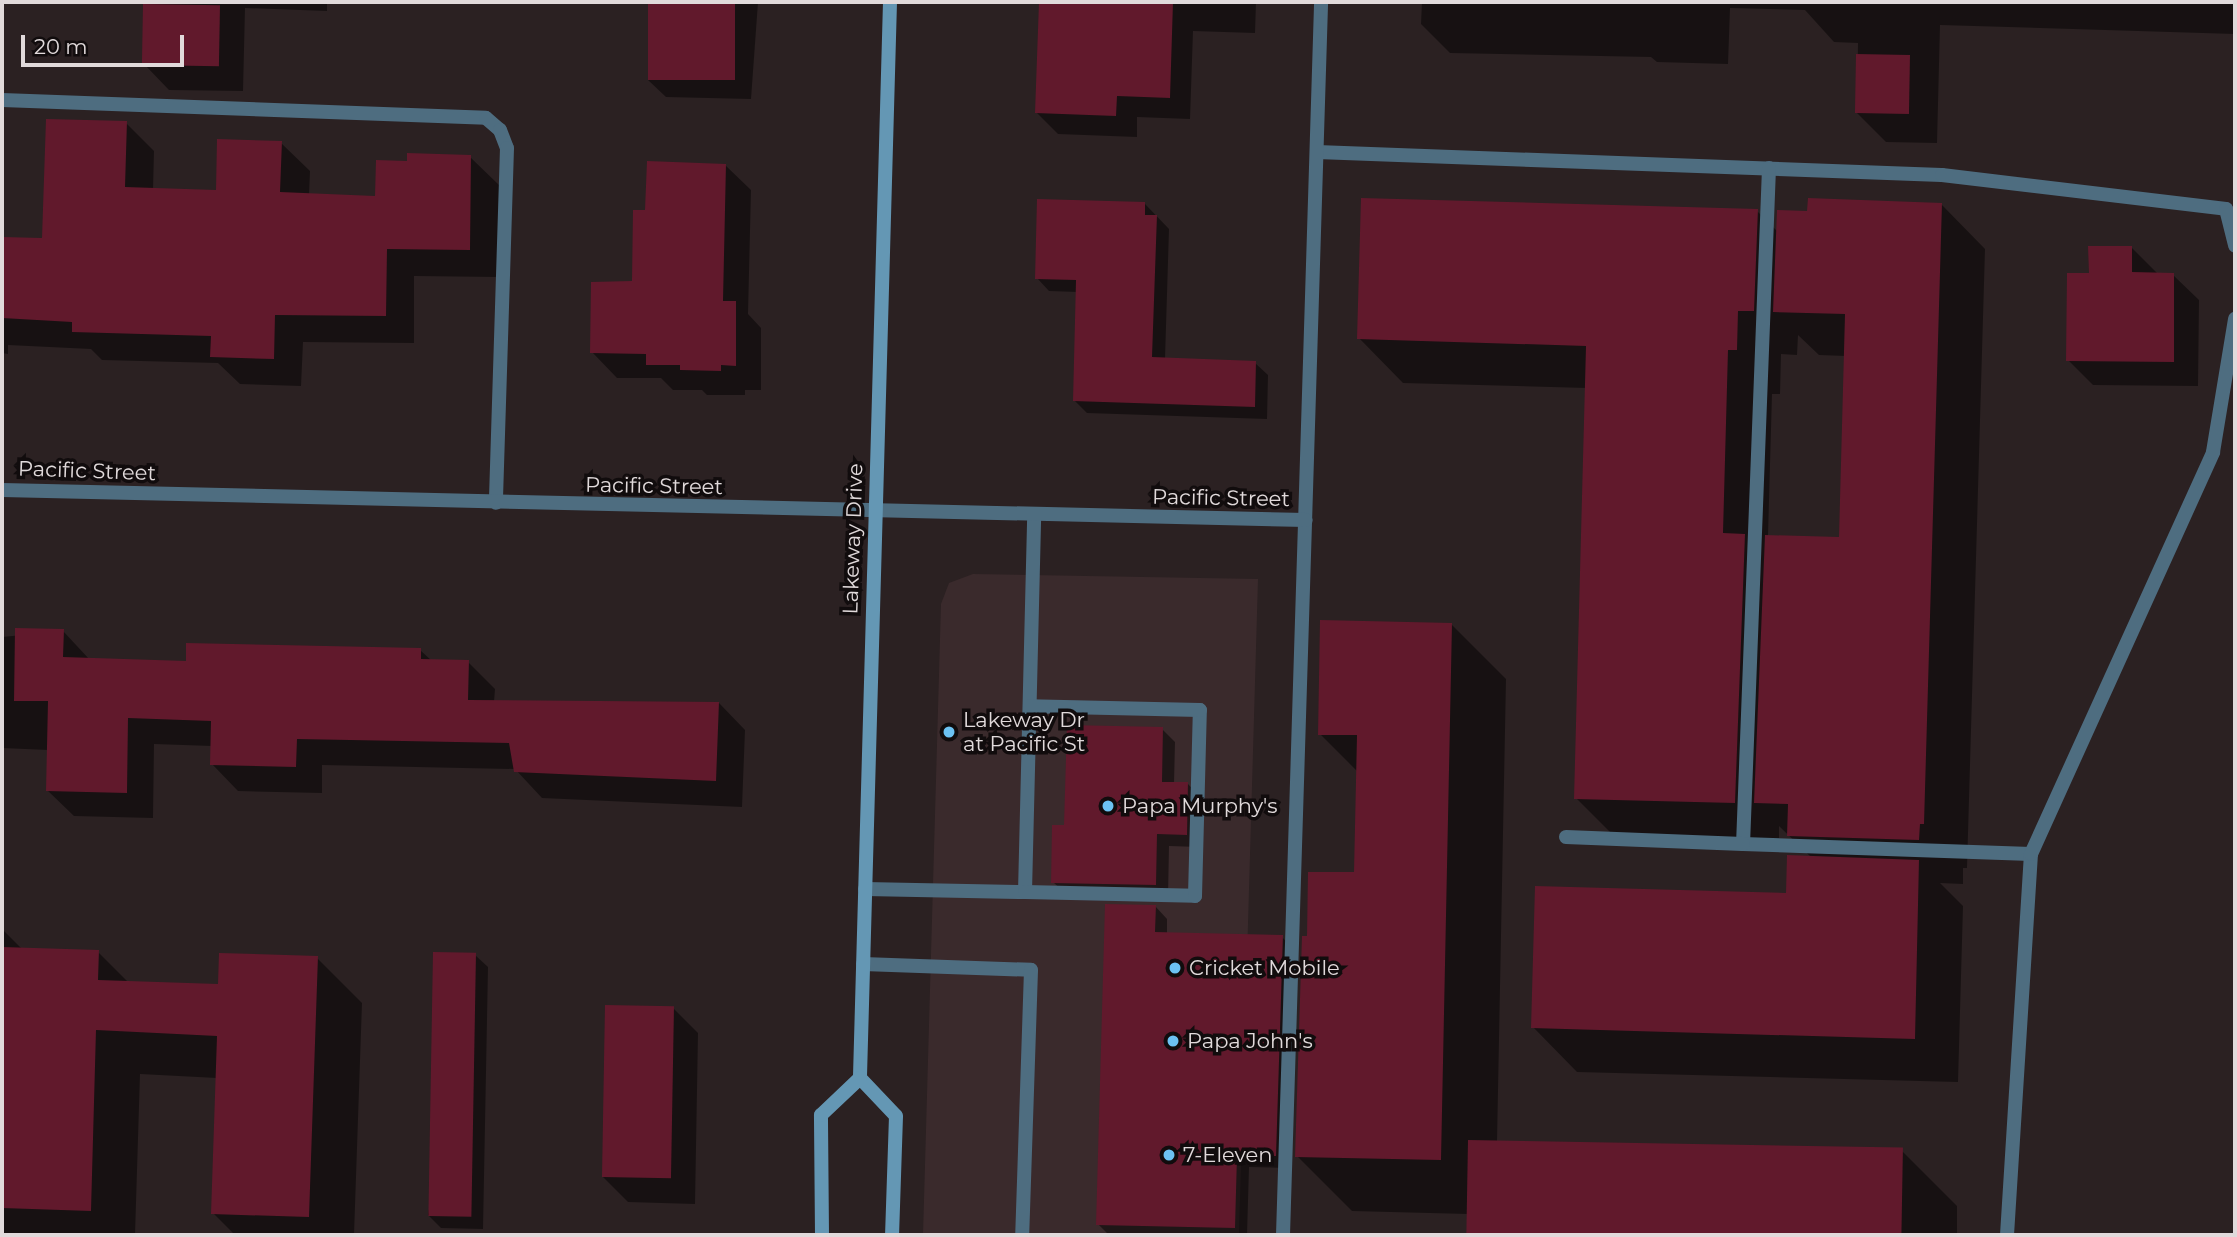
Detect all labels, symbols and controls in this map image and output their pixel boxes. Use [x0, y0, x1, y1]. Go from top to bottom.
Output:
scale bar [24, 21, 187, 65]
text: 20 m [34, 34, 88, 59]
street label: Pacific Street [18, 456, 156, 486]
street label: Lakeway Drive [838, 463, 868, 615]
street label: Pacific Street [585, 472, 723, 500]
street label: Pacific Street [1152, 484, 1290, 512]
place label: Lakeway Dr at Pacific St [963, 707, 1085, 757]
marker: Lakeway Dr at Pacific St [941, 724, 957, 740]
place label: Papa Murphy's [1122, 793, 1278, 819]
marker: Papa Murphy's [1100, 798, 1116, 814]
place label: Cricket Mobile [1189, 955, 1340, 981]
marker: Cricket Mobile [1167, 960, 1183, 976]
place label: Papa John's [1187, 1028, 1313, 1054]
marker: Papa John's [1165, 1033, 1181, 1049]
place label: 7-Eleven [1183, 1142, 1272, 1168]
marker: 7-Eleven [1161, 1147, 1177, 1163]

